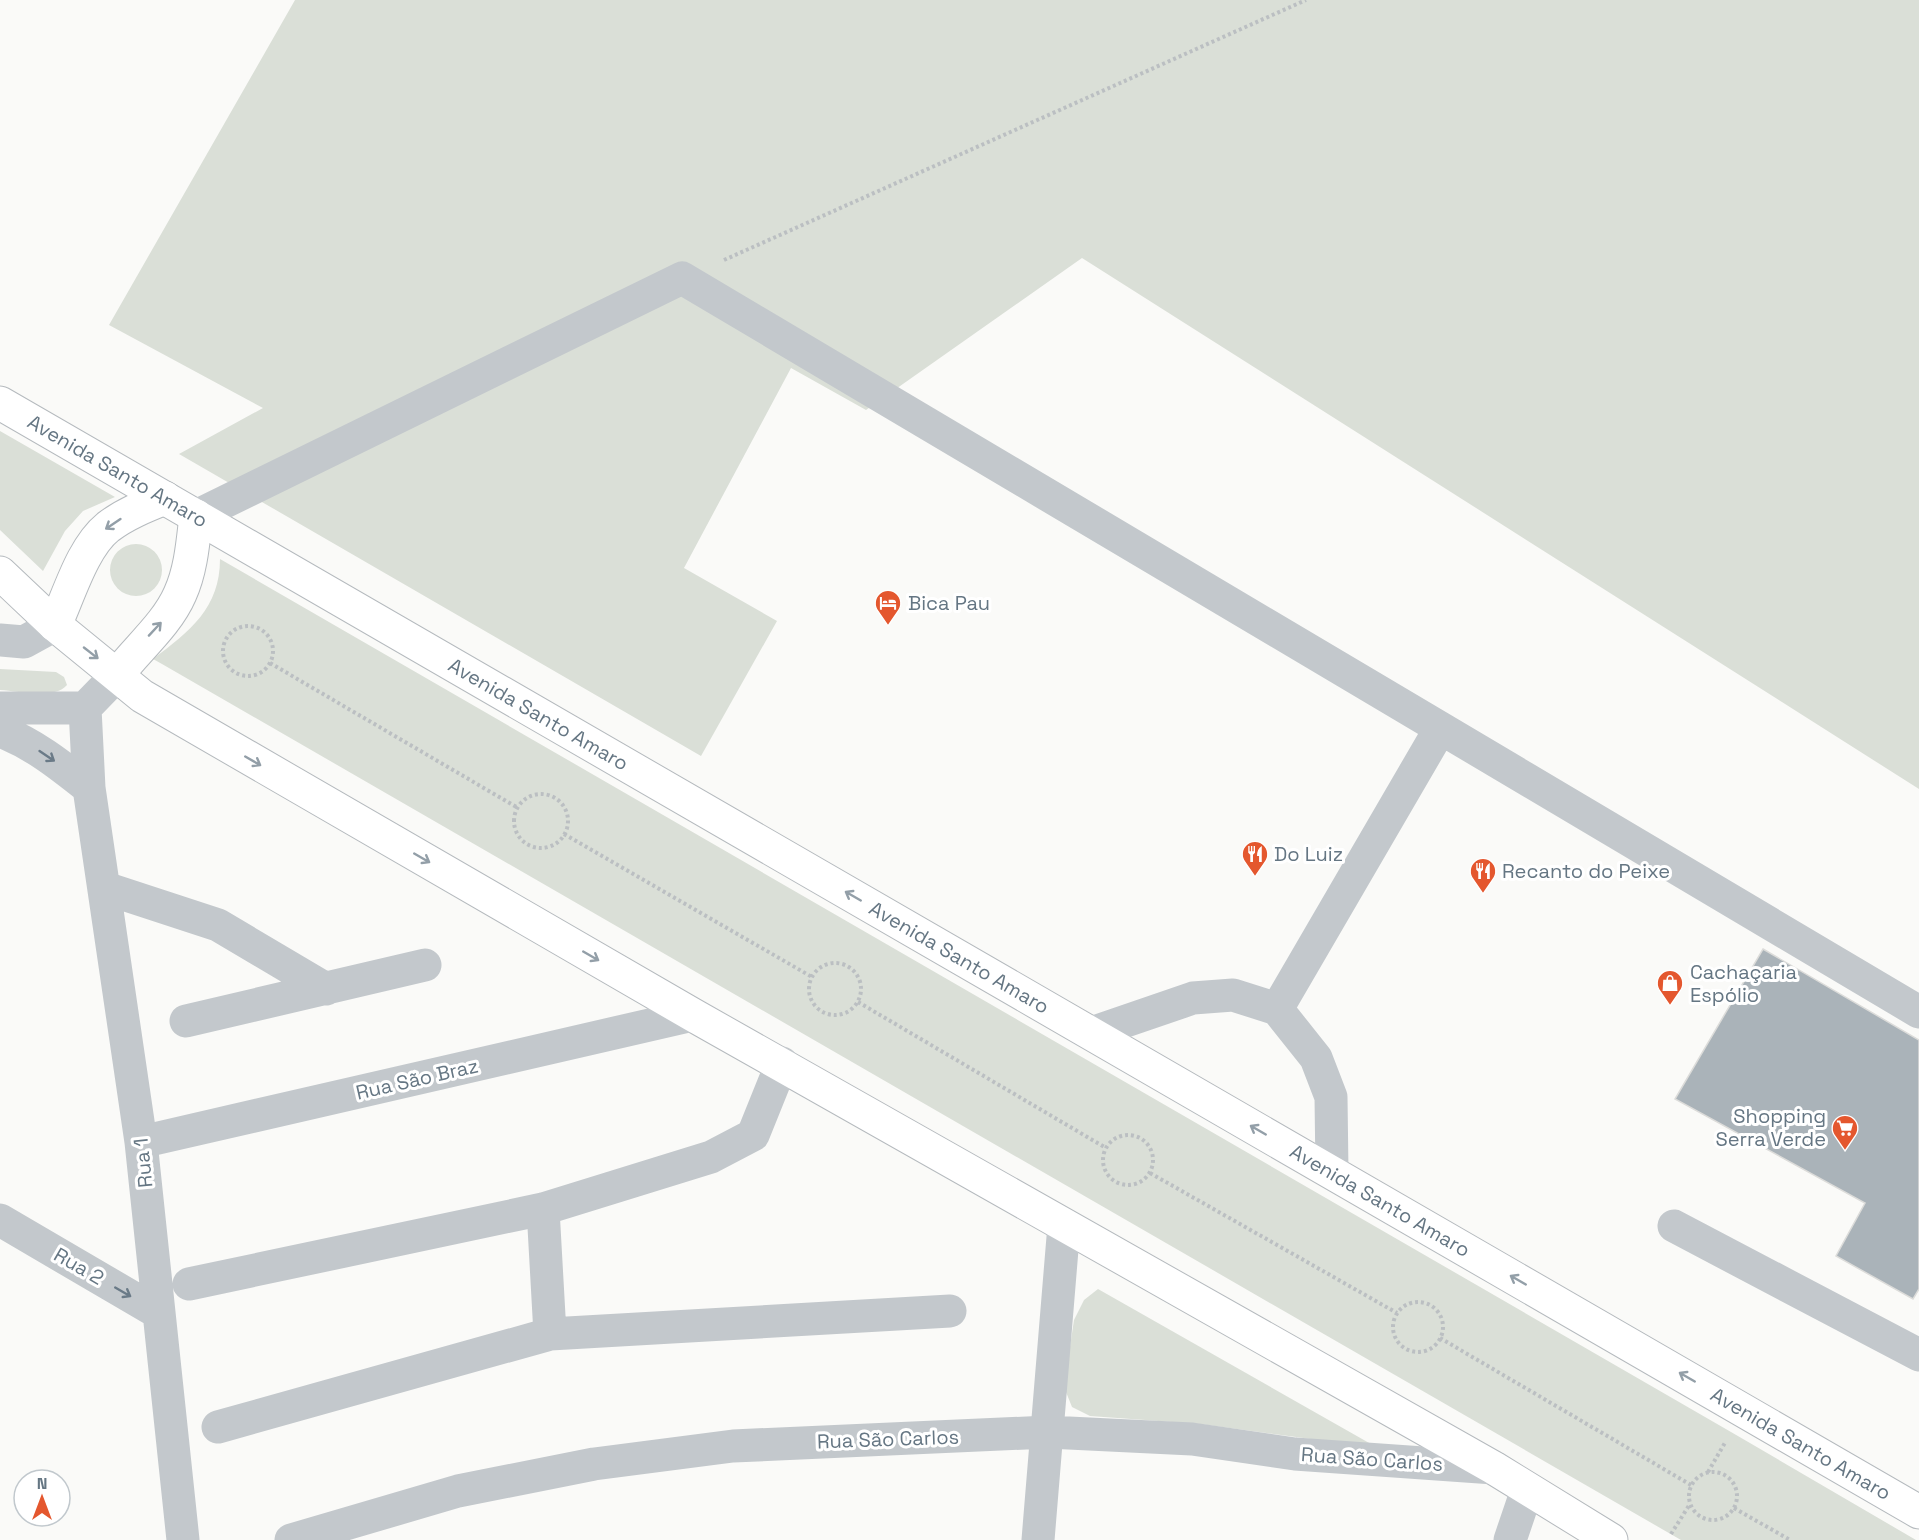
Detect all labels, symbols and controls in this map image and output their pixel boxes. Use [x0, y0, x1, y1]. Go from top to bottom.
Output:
street label: Avenida Santo Amaro [23, 409, 213, 533]
one-way arrow [106, 518, 122, 530]
hotel icon: Bica Pau [873, 588, 903, 626]
place label: Bica Pau [908, 590, 990, 616]
one-way arrow [148, 622, 162, 637]
one-way arrow [83, 647, 99, 660]
street label: Avenida Santo Amaro [444, 652, 633, 776]
one-way arrow [38, 749, 55, 762]
one-way arrow [244, 755, 261, 767]
restaurant icon: Do Luiz [1240, 839, 1270, 877]
place label: Do Luiz [1274, 841, 1343, 867]
one-way arrow [413, 852, 430, 864]
restaurant icon: Recanto do Peixe [1468, 856, 1498, 894]
place label: Recanto do Peixe [1502, 858, 1670, 884]
one-way arrow [845, 889, 862, 901]
street label: Avenida Santo Amaro [865, 895, 1054, 1020]
one-way arrow [582, 950, 599, 962]
place label: Cachaçaria Espólio [1690, 959, 1797, 1008]
shop icon: Cachaçaria Espólio [1655, 968, 1685, 1006]
street label: Rua São Braz [353, 1052, 481, 1106]
place label: Shopping Serra Verde [1715, 1103, 1826, 1152]
supermarket icon: Shopping Serra Verde [1830, 1113, 1860, 1151]
one-way arrow [1250, 1123, 1267, 1135]
street label: Rua 1 [127, 1137, 159, 1189]
street label: Avenida Santo Amaro [1285, 1138, 1475, 1263]
street label: Rua 2 [49, 1241, 109, 1291]
one-way arrow [1510, 1274, 1527, 1286]
one-way arrow [114, 1286, 131, 1298]
one-way arrow [1678, 1371, 1695, 1383]
street label: Avenida Santo Amaro [1706, 1381, 1896, 1506]
street label: Rua São Carlos [817, 1424, 959, 1454]
street label: Rua São Carlos [1300, 1441, 1444, 1477]
north arrow [12, 1468, 72, 1528]
text: N [37, 1473, 47, 1494]

